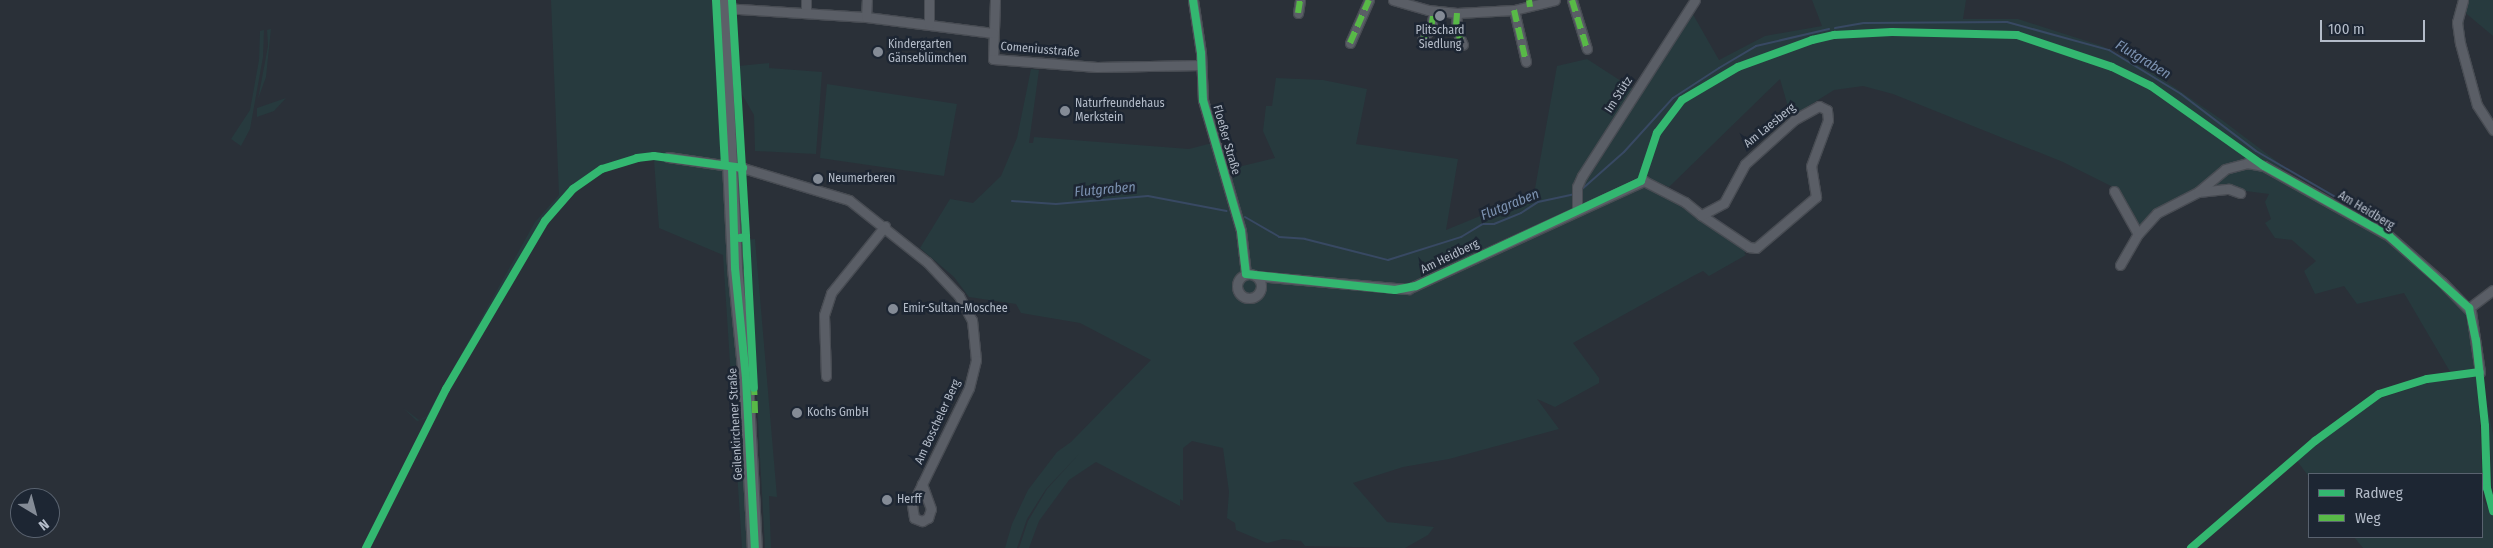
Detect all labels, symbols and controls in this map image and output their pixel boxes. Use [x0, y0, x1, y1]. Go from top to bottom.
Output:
marker: Plitschard Siedlung [1434, 10, 1446, 22]
scale bar [2323, 10, 2428, 42]
text: 100 m [2328, 20, 2365, 38]
place label: Plitschard Siedlung [1415, 24, 1465, 52]
water label: Flutgraben [2112, 37, 2174, 83]
place label: Kindergarten Gänseblümchen [888, 38, 967, 66]
street label: Comeniusstraße [1000, 39, 1080, 61]
marker: Kindergarten Gänseblümchen [872, 46, 884, 58]
street label: Im Stütz [1602, 74, 1636, 116]
place label: Naturfreundehaus Merkstein [1075, 97, 1165, 125]
street label: Am Laesberg [1741, 101, 1799, 151]
street label: Floeßer Straße [1209, 104, 1243, 176]
marker: Naturfreundehaus Merkstein [1059, 105, 1071, 117]
place label: Neumerberen [828, 172, 895, 186]
marker: Neumerberen [812, 173, 824, 185]
water label: Flutgraben [1074, 179, 1136, 201]
water label: Flutgraben [1478, 186, 1542, 224]
street label: Am Heidberg [2335, 189, 2397, 233]
street label: Am Heidberg [1419, 237, 1481, 277]
place label: Emir-Sultan-Moschee [903, 302, 1008, 316]
marker: Emir-Sultan-Moschee [887, 303, 899, 315]
street label: Geilenkirchener Straße [726, 368, 746, 480]
street label: Am Boscheler Berg [912, 377, 964, 467]
place label: Kochs GmbH [807, 406, 869, 420]
marker: Kochs GmbH [791, 407, 803, 419]
legend [2308, 473, 2483, 538]
text: Radweg [2355, 484, 2403, 502]
north arrow [10, 488, 60, 538]
place label: Herff [897, 493, 922, 507]
marker: Herff [881, 494, 893, 506]
text: Weg [2355, 509, 2381, 527]
text: N [35, 515, 52, 534]

